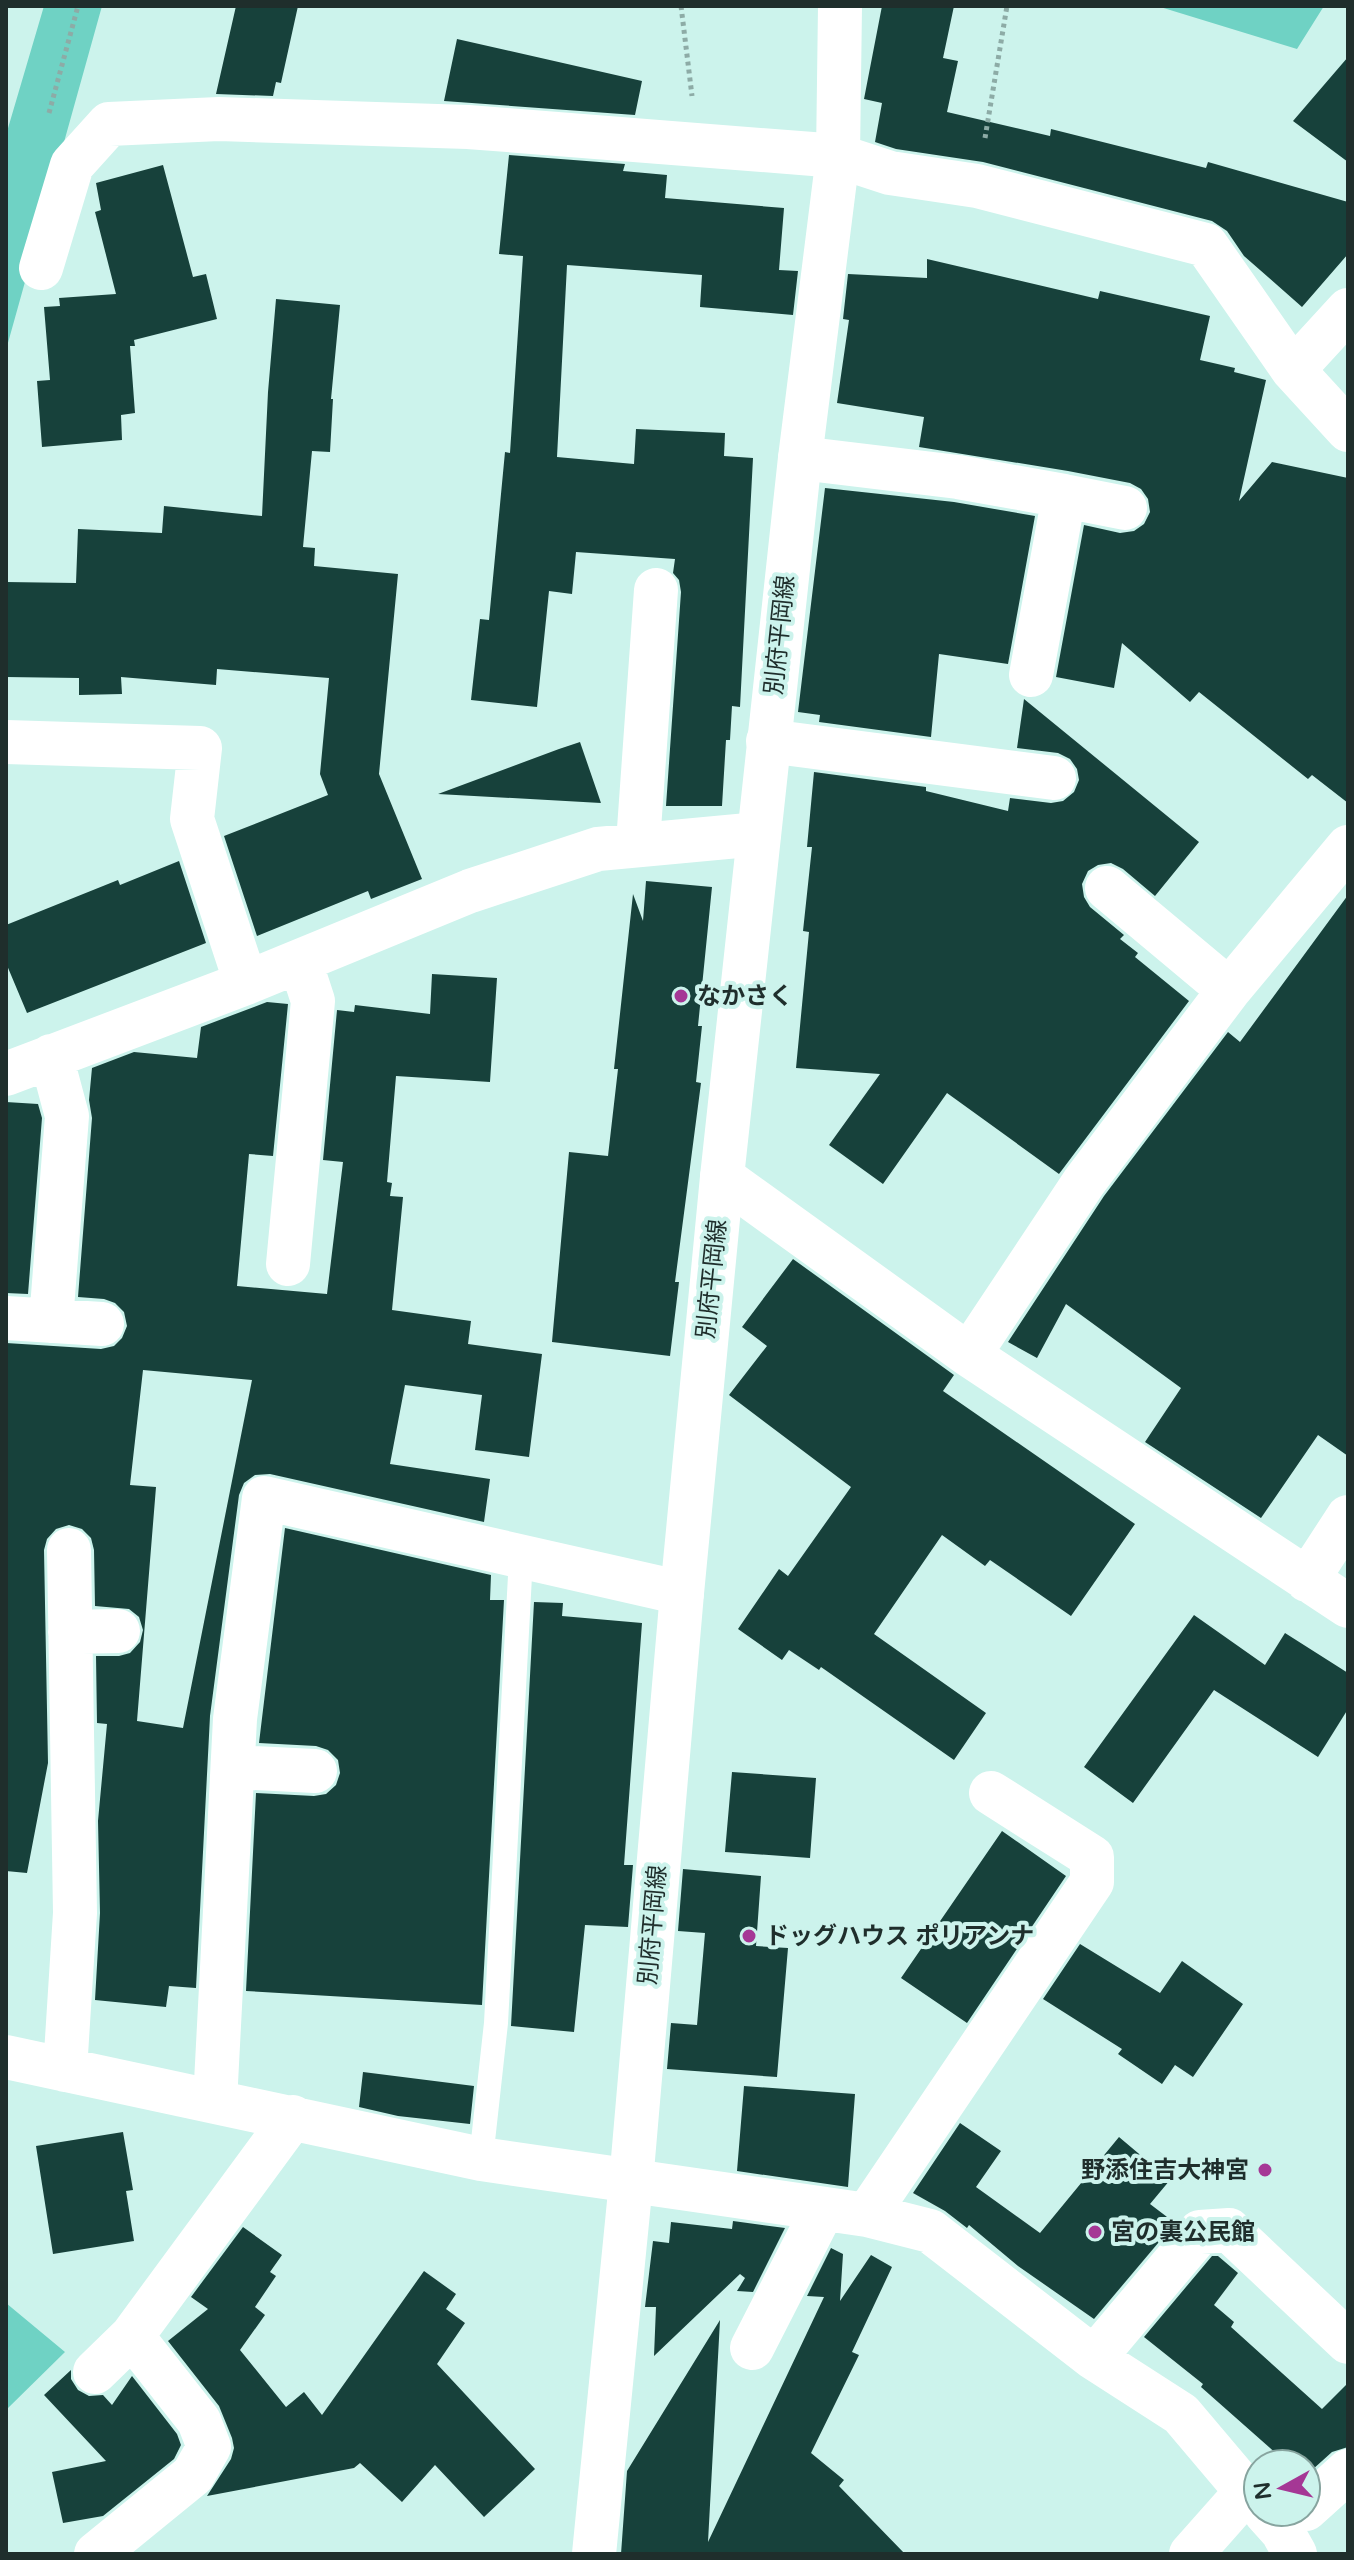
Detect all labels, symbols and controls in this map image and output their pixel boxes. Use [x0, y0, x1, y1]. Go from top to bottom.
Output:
street label: 別府平岡線 [759, 574, 801, 696]
place label: なかさく [697, 982, 793, 1011]
marker: なかさく [672, 987, 690, 1005]
street label: 別府平岡線 [691, 1218, 733, 1340]
street label: 別府平岡線 [633, 1864, 673, 1986]
place label: ドッグハウス ポリアンナ [765, 1922, 1034, 1951]
marker: ドッグハウス ポリアンナ [740, 1927, 758, 1945]
place label: 野添住吉大神宮 [1081, 2156, 1249, 2185]
marker: 野添住吉大神宮 [1256, 2161, 1274, 2179]
place label: 宮の裏公民館 [1111, 2218, 1255, 2247]
marker: 宮の裏公民館 [1086, 2223, 1104, 2241]
north arrow [1242, 2448, 1322, 2528]
text: N [1249, 2480, 1277, 2501]

